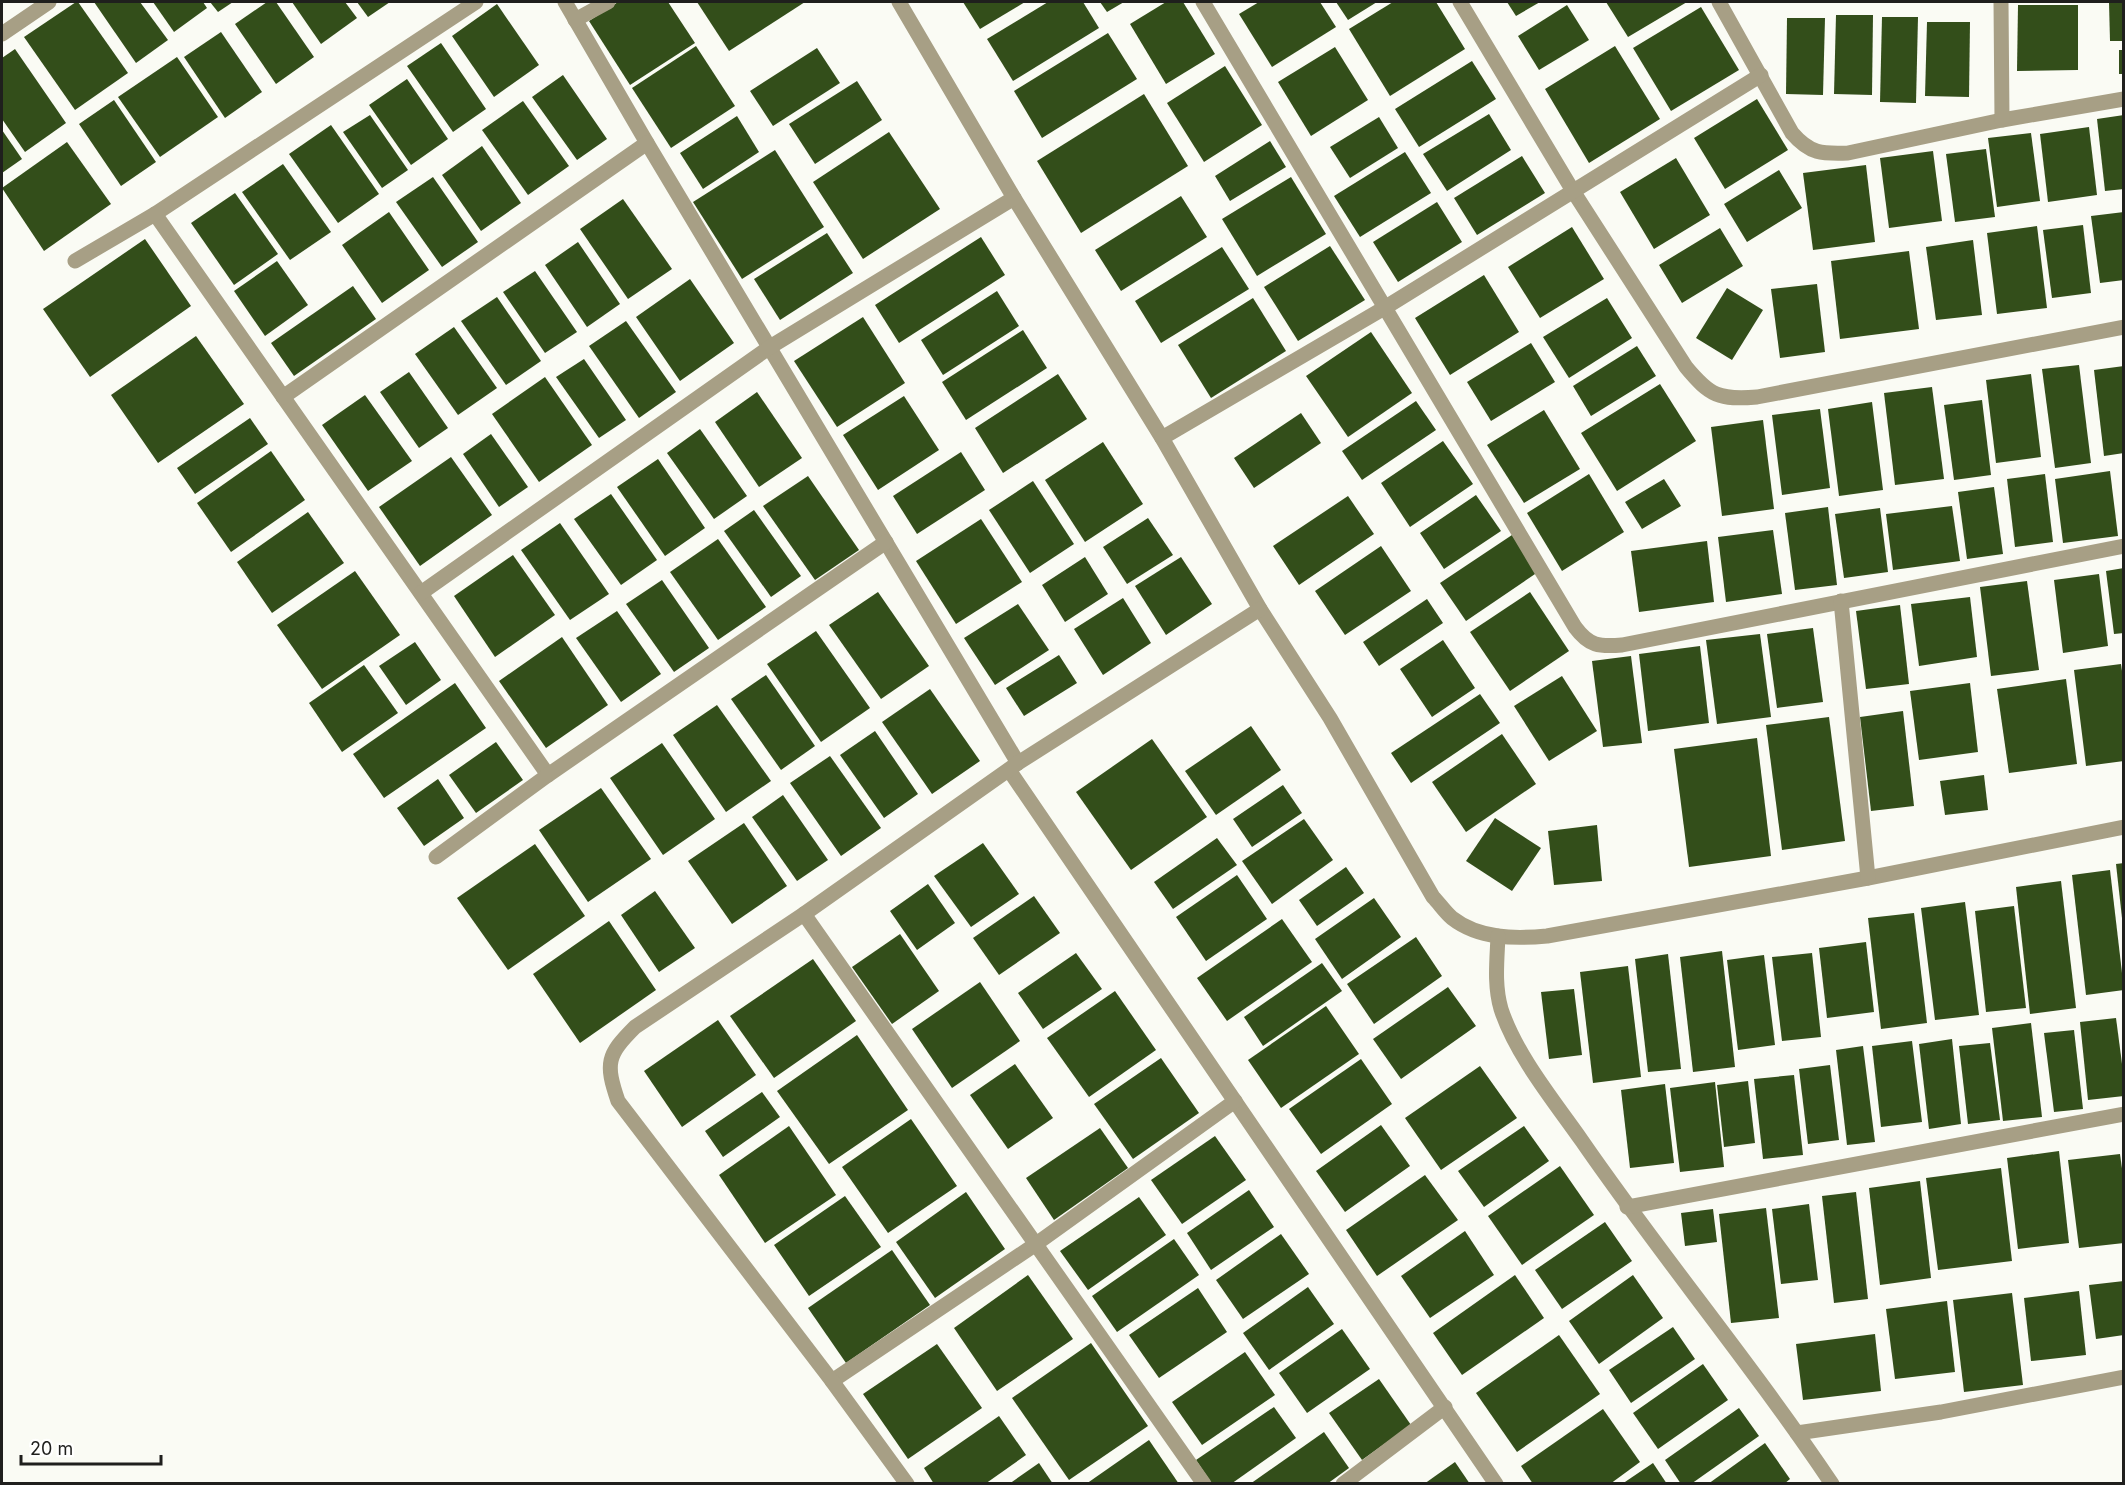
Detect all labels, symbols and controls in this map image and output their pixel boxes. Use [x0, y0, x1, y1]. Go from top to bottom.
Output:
scale bar [21, 1428, 160, 1466]
text: 20 m [30, 1438, 73, 1459]

